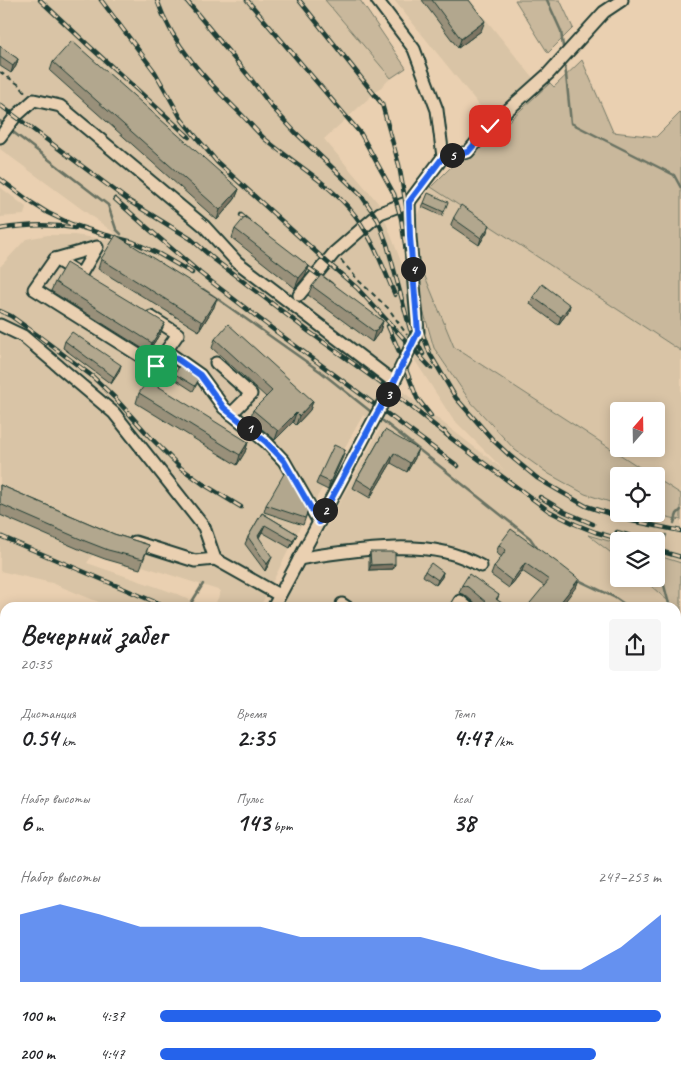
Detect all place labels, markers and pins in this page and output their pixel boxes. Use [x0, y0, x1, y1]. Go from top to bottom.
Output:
pin [469, 105, 511, 147]
pin: 5 [440, 142, 464, 168]
pin: 4 [400, 256, 426, 282]
pin [135, 345, 177, 387]
pin: 3 [376, 382, 400, 406]
pin: 1 [236, 416, 262, 440]
pin: 2 [312, 498, 338, 522]

